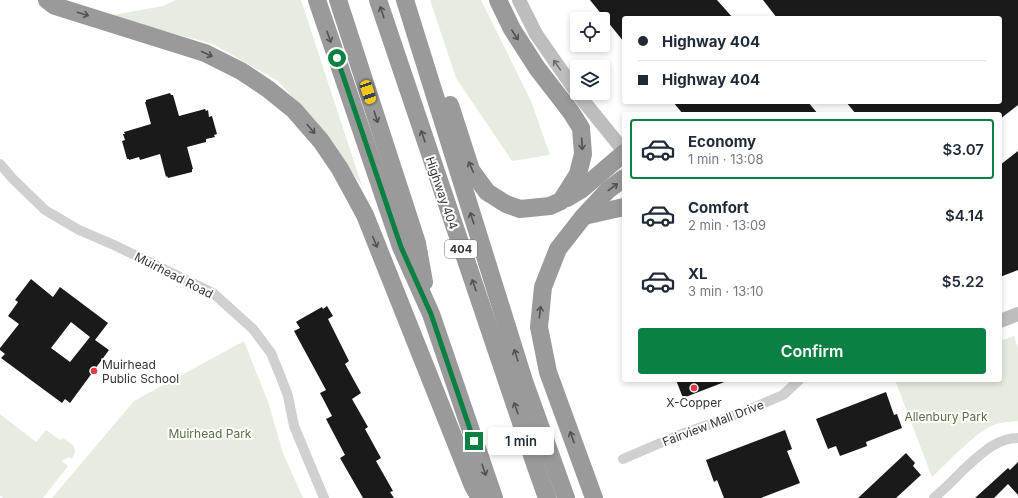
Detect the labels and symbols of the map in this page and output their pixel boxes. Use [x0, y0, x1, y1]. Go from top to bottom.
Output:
one-way arrow [377, 7, 385, 19]
one-way arrow [77, 11, 89, 19]
one-way arrow [512, 29, 520, 41]
one-way arrow [326, 31, 334, 43]
route start [328, 49, 346, 67]
one-way arrow [201, 51, 213, 58]
one-way arrow [553, 60, 561, 71]
car [359, 79, 377, 105]
one-way arrow [373, 110, 380, 123]
one-way arrow [307, 124, 316, 135]
one-way arrow [419, 129, 426, 142]
one-way arrow [578, 137, 586, 150]
street label: Highway 404 [423, 155, 462, 232]
one-way arrow [467, 162, 474, 174]
one-way arrow [607, 182, 618, 191]
one-way arrow [468, 212, 475, 225]
one-way arrow [372, 235, 380, 247]
road number: 404 [445, 240, 477, 258]
street label: Muirhead Road [132, 249, 216, 301]
one-way arrow [469, 280, 477, 292]
one-way arrow [536, 306, 544, 319]
one-way arrow [512, 349, 519, 362]
place label: Muirhead Public School [102, 357, 179, 386]
marker: Muirhead Public School [89, 366, 99, 376]
marker: X-Copper [689, 383, 699, 393]
place label: X-Copper [666, 395, 722, 410]
street label: Fairview Mall Drive [660, 397, 766, 449]
one-way arrow [511, 403, 519, 415]
park label: Allenbury Park [904, 409, 988, 424]
park label: Muirhead Park [169, 426, 252, 441]
callout: 1 min [488, 427, 554, 455]
route end [465, 432, 483, 450]
one-way arrow [567, 432, 575, 444]
one-way arrow [481, 464, 489, 476]

